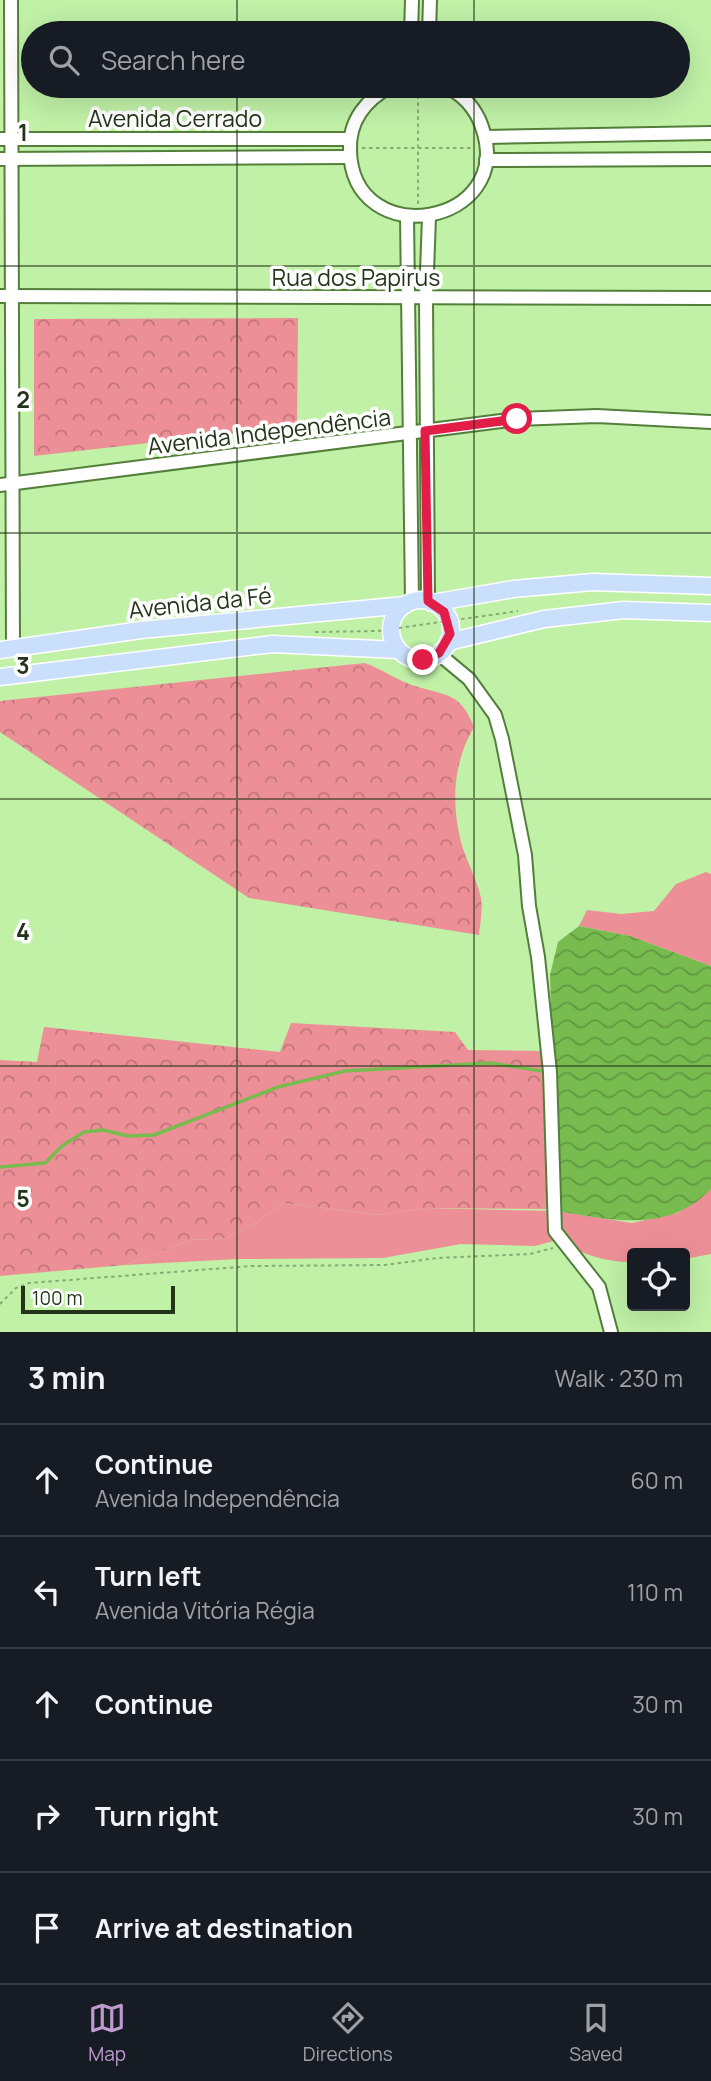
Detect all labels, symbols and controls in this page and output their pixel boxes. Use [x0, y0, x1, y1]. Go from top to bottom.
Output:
search box [21, 21, 690, 98]
icon: search [45, 41, 83, 79]
text: Search here [101, 42, 246, 78]
street label: Avenida Cerrado [88, 102, 262, 134]
text: 1 [18, 116, 28, 148]
street label: Rua dos Papirus [272, 261, 440, 293]
text: 2 [16, 383, 30, 415]
street label: Avenida Independência [146, 400, 392, 462]
route start [501, 403, 532, 434]
street label: Avenida da Fé [127, 579, 273, 625]
route end [407, 644, 438, 675]
text: 3 [16, 649, 30, 681]
text: 4 [16, 915, 30, 947]
text: 5 [16, 1182, 30, 1214]
map controls [627, 1248, 690, 1311]
button: locate [627, 1248, 690, 1311]
scale bar [21, 1283, 175, 1315]
text: 100 m [32, 1285, 83, 1311]
text: 3 min [28, 1357, 106, 1398]
text: Walk · 230 m [555, 1362, 683, 1394]
text: Continue [95, 1446, 213, 1482]
icon: ahead [28, 1461, 66, 1499]
text: 60 m [631, 1464, 683, 1496]
text: Avenida Independência [95, 1482, 340, 1514]
text: Turn left [95, 1558, 202, 1594]
icon: left [28, 1573, 66, 1611]
text: 110 m [627, 1576, 683, 1608]
text: Avenida Vitória Régia [95, 1594, 315, 1626]
icon: ahead [28, 1685, 66, 1723]
text: Continue [95, 1686, 213, 1722]
text: 30 m [632, 1688, 683, 1720]
icon: right [28, 1797, 66, 1835]
text: Turn right [95, 1798, 219, 1834]
text: 30 m [632, 1800, 683, 1832]
icon: arrive [28, 1909, 66, 1947]
text: Arrive at destination [95, 1910, 353, 1946]
tab: Map [88, 1999, 126, 2067]
tab: Directions [303, 1999, 393, 2067]
tab: Saved [569, 1999, 623, 2067]

